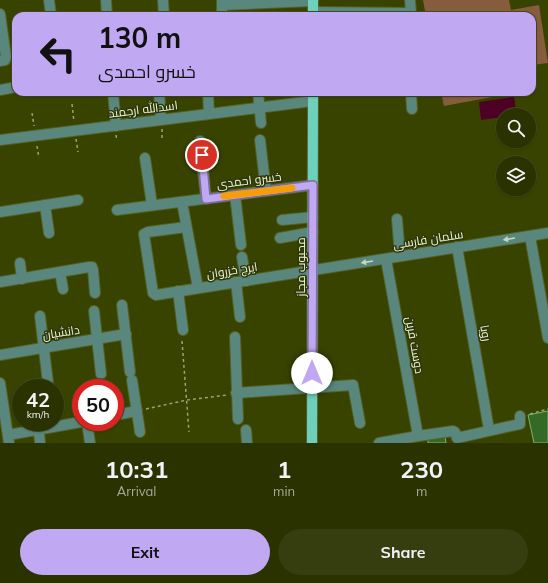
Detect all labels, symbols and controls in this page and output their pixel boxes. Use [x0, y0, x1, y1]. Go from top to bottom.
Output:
text: 130 m [98, 20, 181, 55]
icon: left [32, 28, 84, 80]
text: خسرو احمدی [98, 60, 196, 83]
street label: اسدالله ارجمند [108, 97, 178, 121]
map controls [496, 108, 536, 196]
button: search [496, 108, 536, 148]
pin [185, 138, 219, 172]
icon: arrive [191, 144, 213, 166]
button: layers [496, 156, 536, 196]
street label: خسرو احمدی [216, 169, 282, 191]
street label: سلمان فارسی [392, 226, 464, 252]
one-way arrow [503, 236, 516, 242]
street label: محبوب مجاز [293, 237, 308, 298]
street label: ایرج خزروان [205, 259, 259, 282]
one-way arrow [361, 259, 373, 265]
street label: دوست قرین [403, 315, 427, 375]
street label: دانشیان [41, 322, 81, 342]
street label: رویا [477, 324, 495, 342]
position arrow [291, 352, 333, 394]
speed limit sign: 50 [72, 379, 124, 431]
text: 42 [26, 387, 50, 412]
text: km/h [27, 408, 49, 421]
text: 10:31 [105, 454, 168, 484]
text: 1 [277, 454, 291, 484]
text: 230 [400, 454, 443, 484]
text: Arrival [117, 483, 156, 499]
text: min [273, 483, 295, 499]
text: m [416, 483, 427, 499]
button: Exit [20, 529, 270, 575]
button: Share [278, 529, 528, 575]

